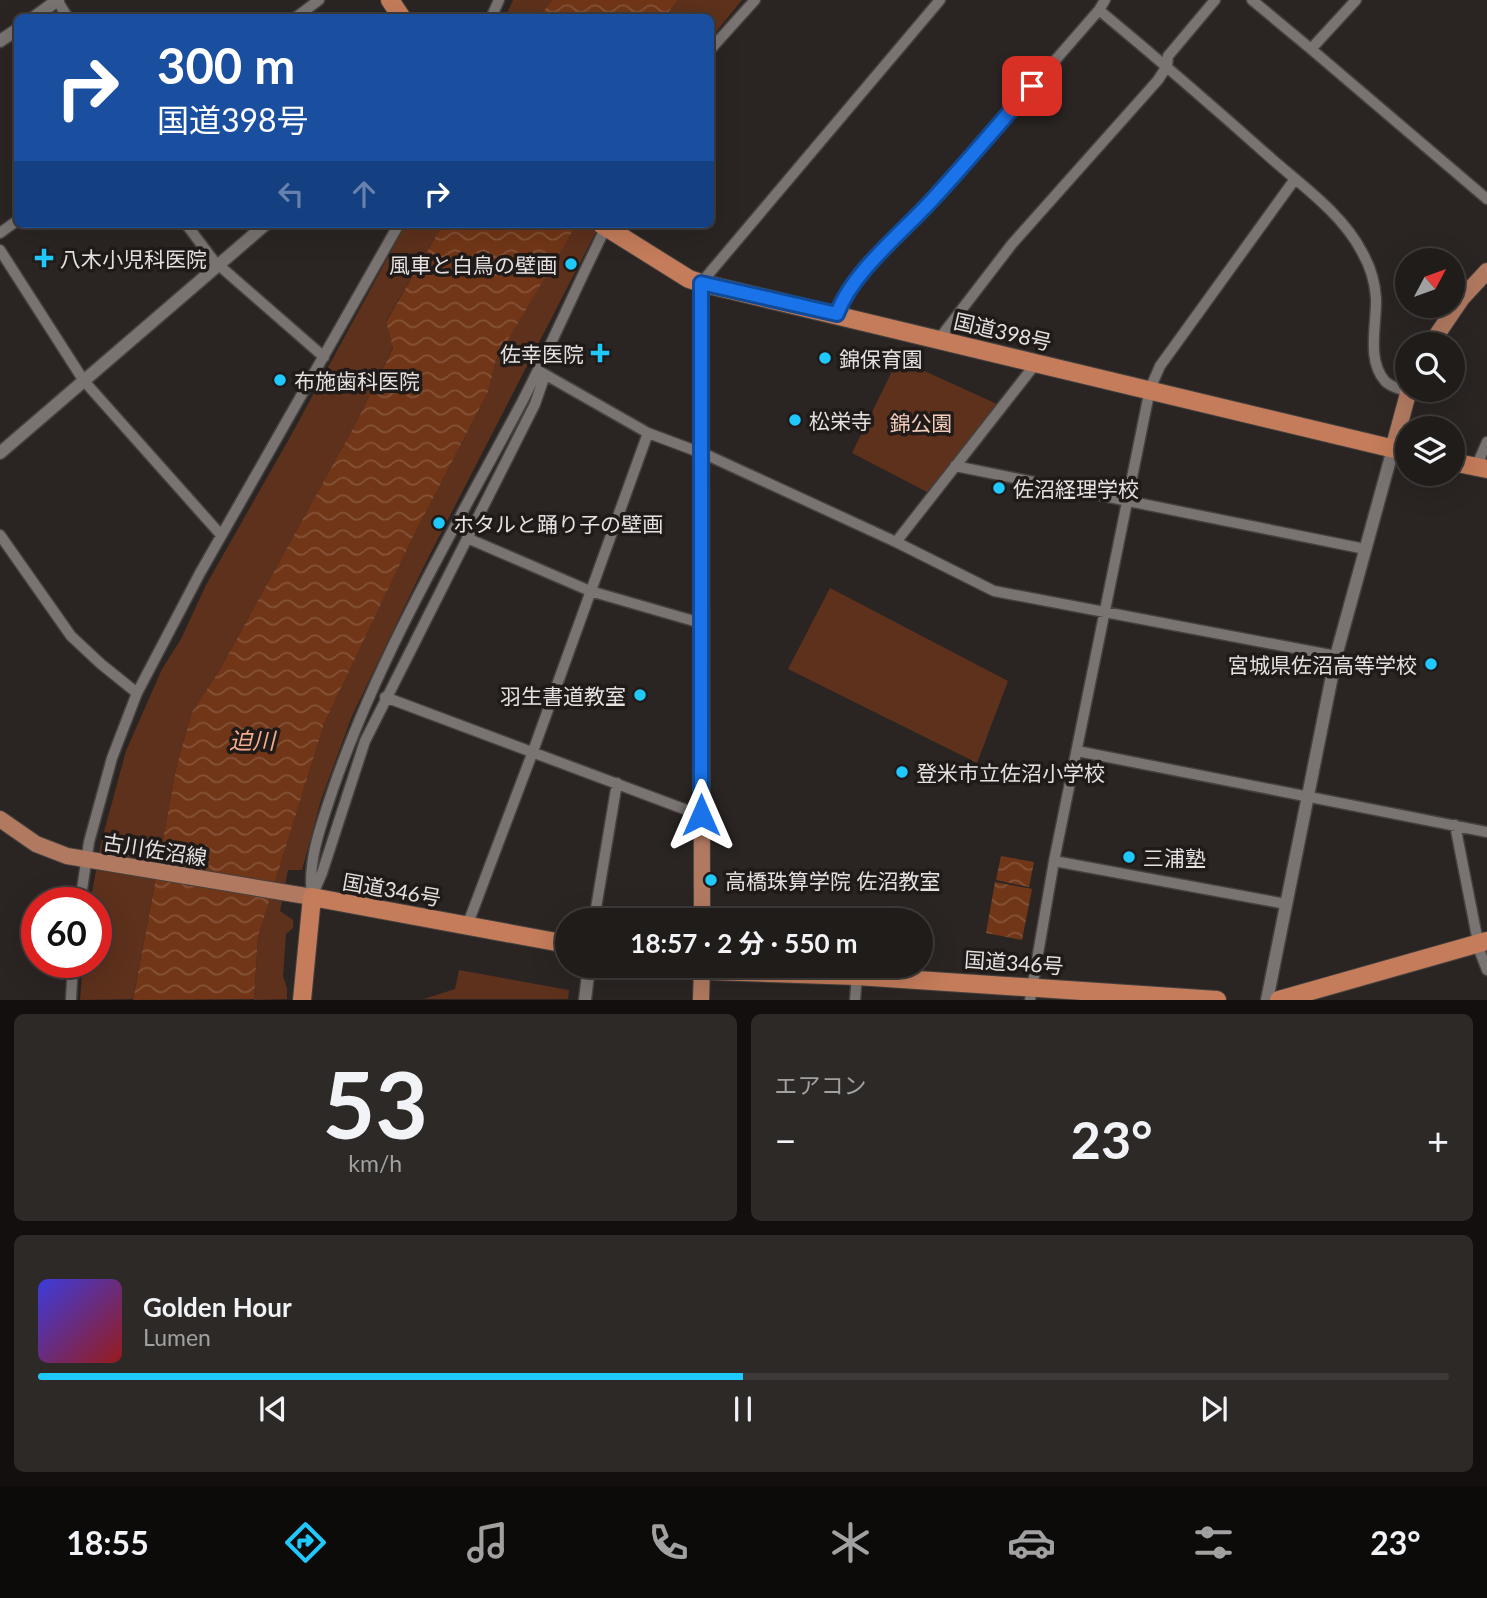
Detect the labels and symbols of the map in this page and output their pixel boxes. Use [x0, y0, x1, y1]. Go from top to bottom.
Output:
pin [1002, 56, 1062, 116]
place label: 八木小児科医院 [60, 246, 207, 271]
marker: 八木小児科医院 [34, 248, 54, 268]
north arrow [1395, 248, 1465, 318]
place label: 風車と白鳥の壁画 [389, 252, 557, 277]
marker: 風車と白鳥の壁画 [563, 256, 579, 272]
street label: 国道398号 [952, 308, 1054, 354]
place label: 佐幸医院 [500, 341, 584, 366]
marker: 佐幸医院 [590, 343, 610, 363]
place label: 錦保育園 [839, 346, 923, 371]
marker: 錦保育園 [817, 350, 833, 366]
place label: 布施歯科医院 [294, 368, 420, 393]
marker: 布施歯科医院 [272, 372, 288, 388]
place label: 松栄寺 [809, 408, 872, 433]
park label: 錦公園 [890, 410, 953, 435]
marker: 松栄寺 [787, 412, 803, 428]
place label: 佐沼経理学校 [1013, 476, 1139, 501]
marker: 佐沼経理学校 [991, 480, 1007, 496]
place label: ホタルと踊り子の壁画 [453, 511, 663, 536]
marker: ホタルと踊り子の壁画 [431, 515, 447, 531]
place label: 宮城県佐沼高等学校 [1228, 652, 1417, 677]
marker: 宮城県佐沼高等学校 [1423, 656, 1439, 672]
place label: 羽生書道教室 [500, 683, 626, 708]
marker: 羽生書道教室 [632, 687, 648, 703]
water label: 迫川 [229, 726, 278, 754]
place label: 登米市立佐沼小学校 [916, 760, 1105, 785]
marker: 登米市立佐沼小学校 [894, 764, 910, 780]
position arrow [664, 778, 738, 852]
street label: 古川佐沼線 [101, 828, 209, 870]
place label: 三浦塾 [1143, 845, 1206, 870]
marker: 三浦塾 [1121, 849, 1137, 865]
street label: 国道346号 [341, 868, 443, 910]
place label: 高橋珠算学院 佐沼教室 [725, 868, 940, 893]
marker: 高橋珠算学院 佐沼教室 [703, 872, 719, 888]
speed limit sign: 60 [21, 887, 112, 978]
street label: 国道346号 [963, 946, 1065, 978]

